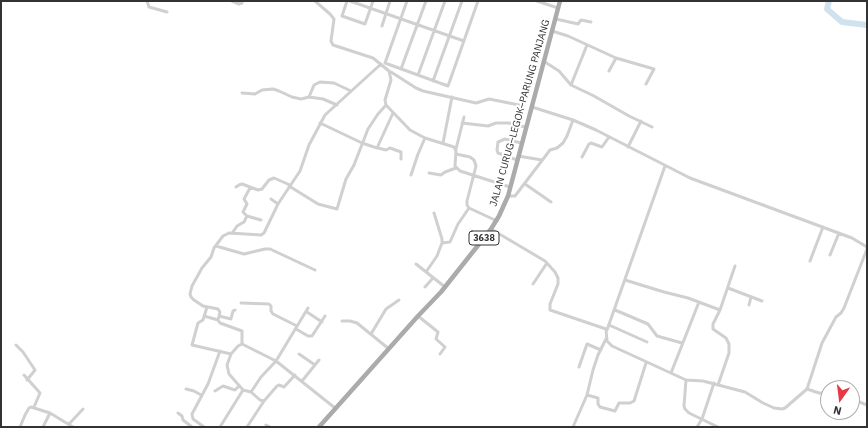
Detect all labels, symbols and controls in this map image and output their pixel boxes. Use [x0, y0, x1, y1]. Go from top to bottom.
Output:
street label: JALAN CURUG–LEGOK–PARUNG PANJANG [487, 18, 553, 208]
road number: 3638 [469, 231, 499, 245]
north arrow [820, 380, 860, 420]
text: N [832, 403, 843, 418]

